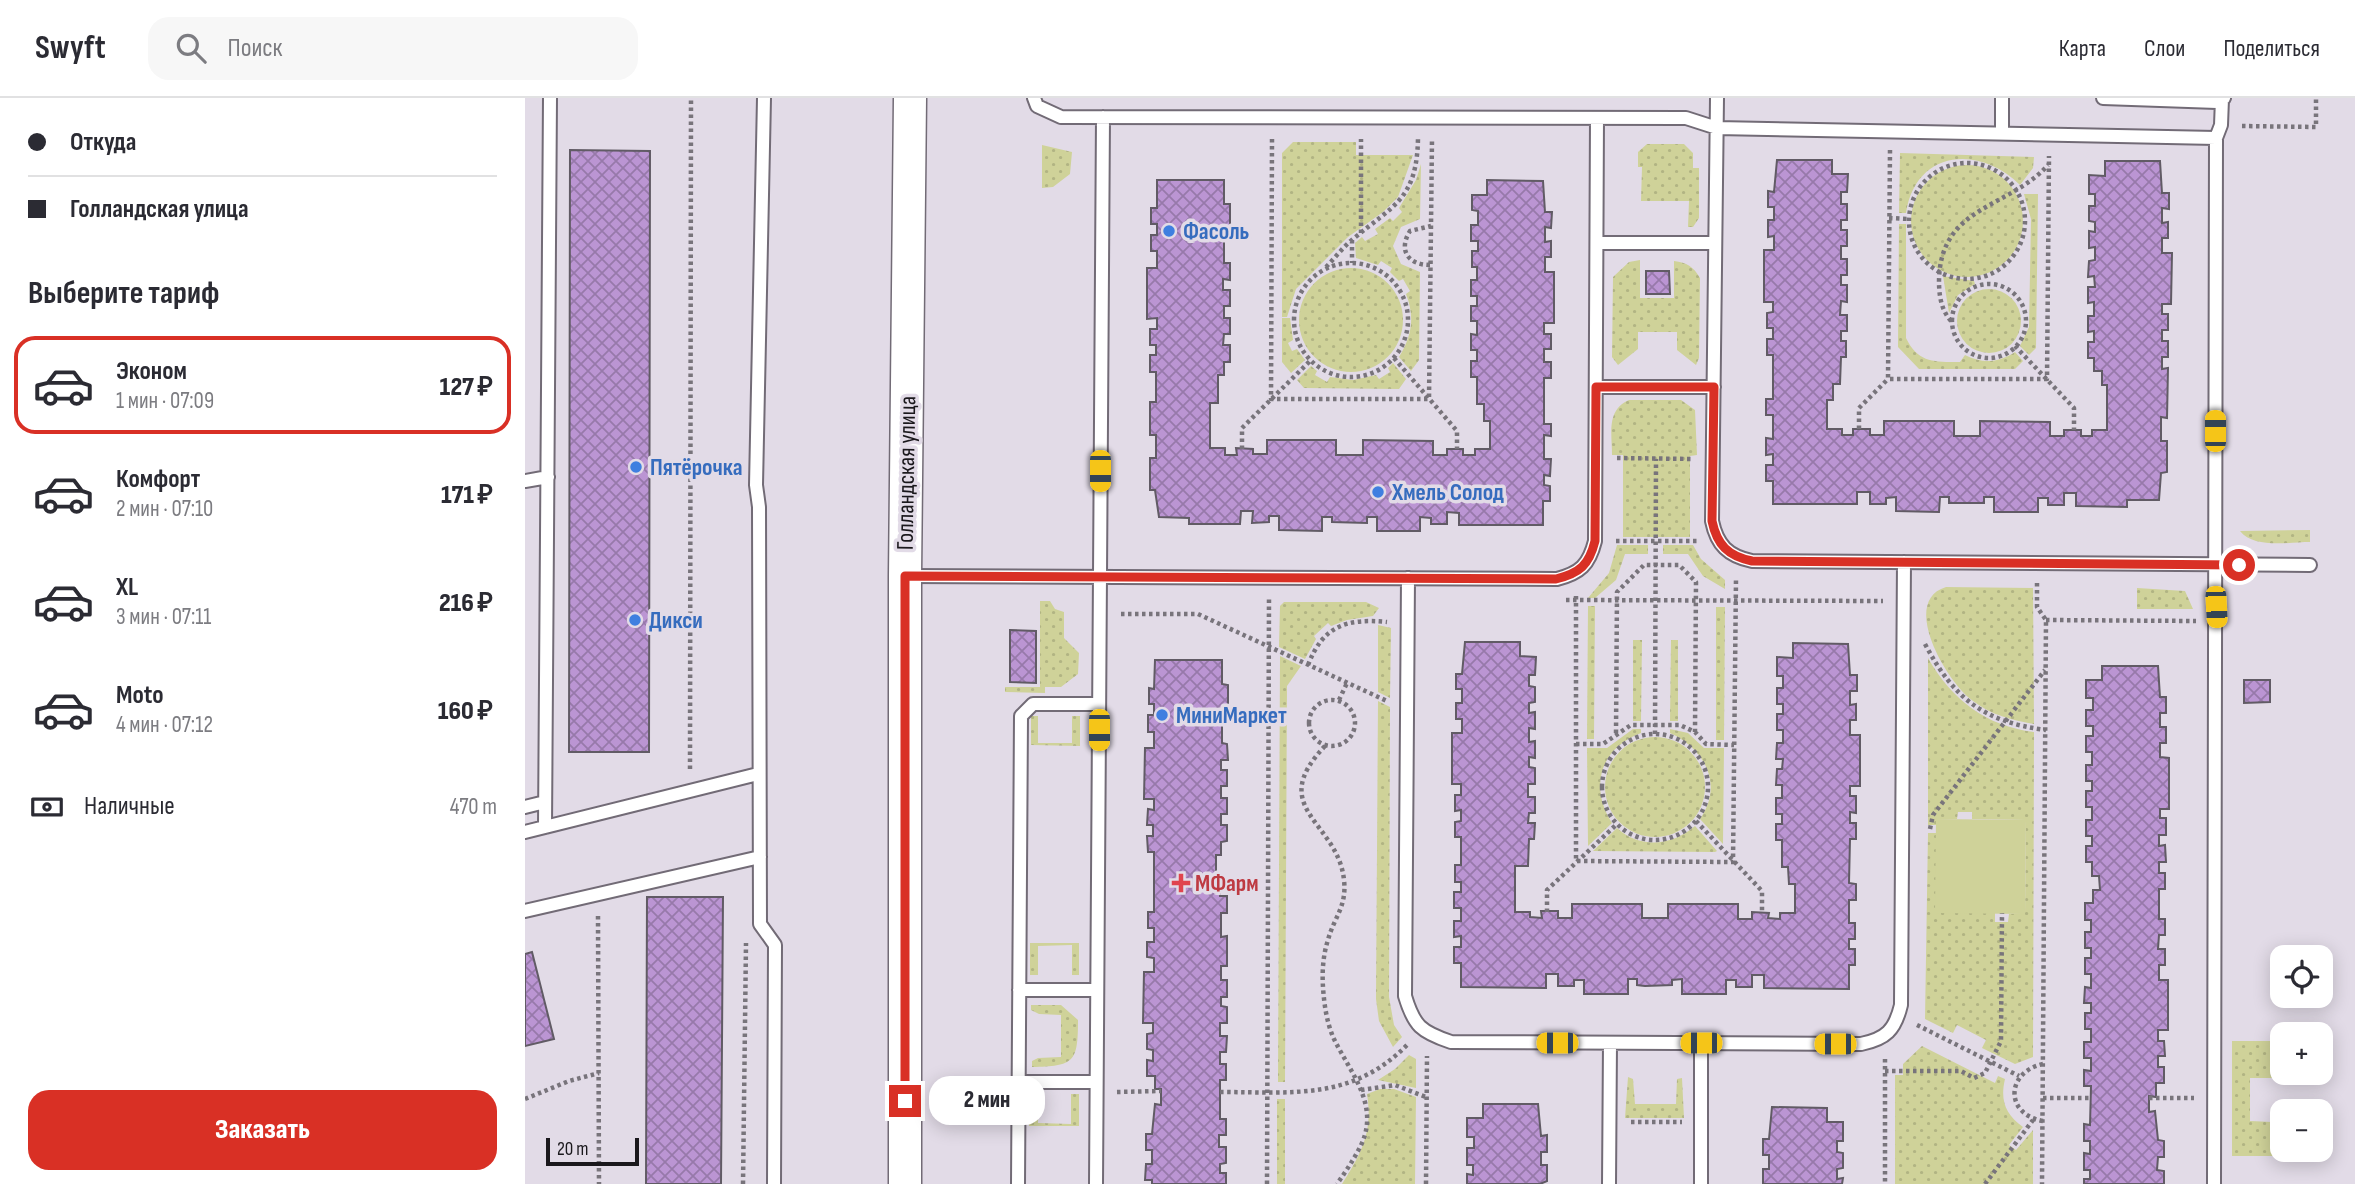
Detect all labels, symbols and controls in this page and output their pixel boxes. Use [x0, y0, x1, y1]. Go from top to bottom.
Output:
search box [148, 17, 638, 80]
text: Swyft [35, 28, 106, 68]
icon: search [172, 29, 210, 67]
text: Поиск [228, 33, 282, 64]
text: Карта [2059, 34, 2106, 63]
text: Слои [2144, 34, 2185, 63]
text: Поделиться [2223, 34, 2320, 63]
text: Откуда [70, 127, 136, 158]
text: Голландская улица [70, 194, 249, 225]
place label: Фасоль [1183, 217, 1250, 246]
marker: Фасоль [1161, 223, 1177, 239]
text: Выберите тариф [28, 274, 219, 313]
icon: car [32, 354, 95, 417]
text: Эконом [116, 356, 187, 387]
text: 127 ₽ [439, 372, 493, 403]
text: 1 мин · 07:09 [116, 387, 214, 415]
street label: Голландская улица [891, 396, 922, 550]
car [2205, 410, 2226, 452]
car [1090, 450, 1111, 492]
place label: Пятёрочка [650, 453, 743, 482]
marker: Пятёрочка [628, 459, 644, 475]
icon: car [32, 462, 95, 525]
text: Комфорт [116, 464, 200, 495]
place label: Хмель Солод [1391, 478, 1504, 507]
text: 171 ₽ [441, 480, 493, 511]
marker: Хмель Солод [1370, 484, 1386, 500]
text: 2 мин · 07:10 [116, 495, 213, 523]
route start [2223, 549, 2255, 581]
icon: car [32, 570, 95, 633]
text: XL [116, 572, 138, 603]
car [2205, 585, 2228, 629]
text: 216 ₽ [439, 588, 493, 619]
text: 3 мин · 07:11 [116, 603, 211, 631]
place label: Дикси [649, 606, 703, 635]
marker: Дикси [627, 612, 643, 628]
icon: car [32, 678, 95, 741]
text: Moto [116, 680, 164, 711]
text: 160 ₽ [438, 696, 493, 727]
place label: МиниМаркет [1176, 701, 1287, 730]
marker: МиниМаркет [1154, 707, 1170, 723]
car [1089, 709, 1110, 751]
text: 4 мин · 07:12 [116, 711, 213, 739]
icon: cash [28, 788, 66, 826]
text: Наличные [84, 791, 175, 822]
text: 470 m [450, 793, 497, 821]
place label: МФарм [1195, 869, 1259, 898]
marker: МФарм [1173, 875, 1189, 891]
map controls [2270, 945, 2333, 1162]
button: locate [2270, 945, 2333, 1008]
button: + [2270, 1022, 2333, 1085]
car [1537, 1033, 1579, 1054]
car [1681, 1033, 1723, 1054]
car [1815, 1034, 1857, 1055]
callout: 2 мин [929, 1076, 1045, 1126]
route end [889, 1085, 921, 1117]
text: 2 мин [964, 1086, 1010, 1114]
button: Заказать [28, 1090, 497, 1170]
button: − [2270, 1099, 2333, 1162]
scale bar [546, 1135, 639, 1167]
text: 20 m [557, 1138, 589, 1161]

